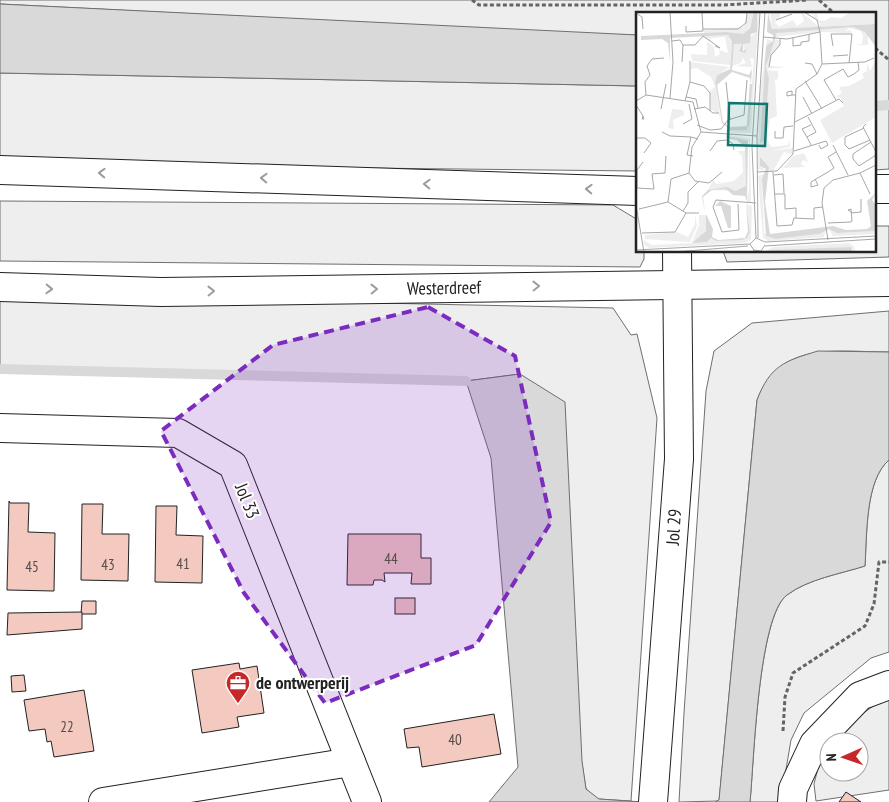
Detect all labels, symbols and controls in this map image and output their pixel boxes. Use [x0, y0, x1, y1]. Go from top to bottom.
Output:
inset map [636, 12, 876, 252]
one-way arrow [98, 168, 106, 178]
one-way arrow [260, 173, 268, 184]
one-way arrow [422, 179, 430, 189]
one-way arrow [585, 184, 593, 195]
street label: Westerdreef [407, 275, 483, 300]
one-way arrow [532, 281, 540, 292]
one-way arrow [45, 284, 53, 294]
one-way arrow [370, 284, 378, 294]
one-way arrow [207, 286, 215, 297]
street label: Jol 33 [230, 479, 265, 522]
street label: Jol 29 [661, 508, 686, 547]
house number: 44 [384, 549, 398, 568]
house number: 41 [176, 554, 190, 573]
house number: 43 [101, 555, 115, 574]
house number: 45 [25, 557, 39, 576]
office icon: de ontwerperij [225, 670, 251, 704]
place label: de ontwerperij [256, 671, 349, 694]
house number: 22 [60, 717, 74, 736]
house number: 40 [448, 730, 462, 749]
north arrow [819, 732, 869, 782]
text: N [822, 753, 840, 762]

